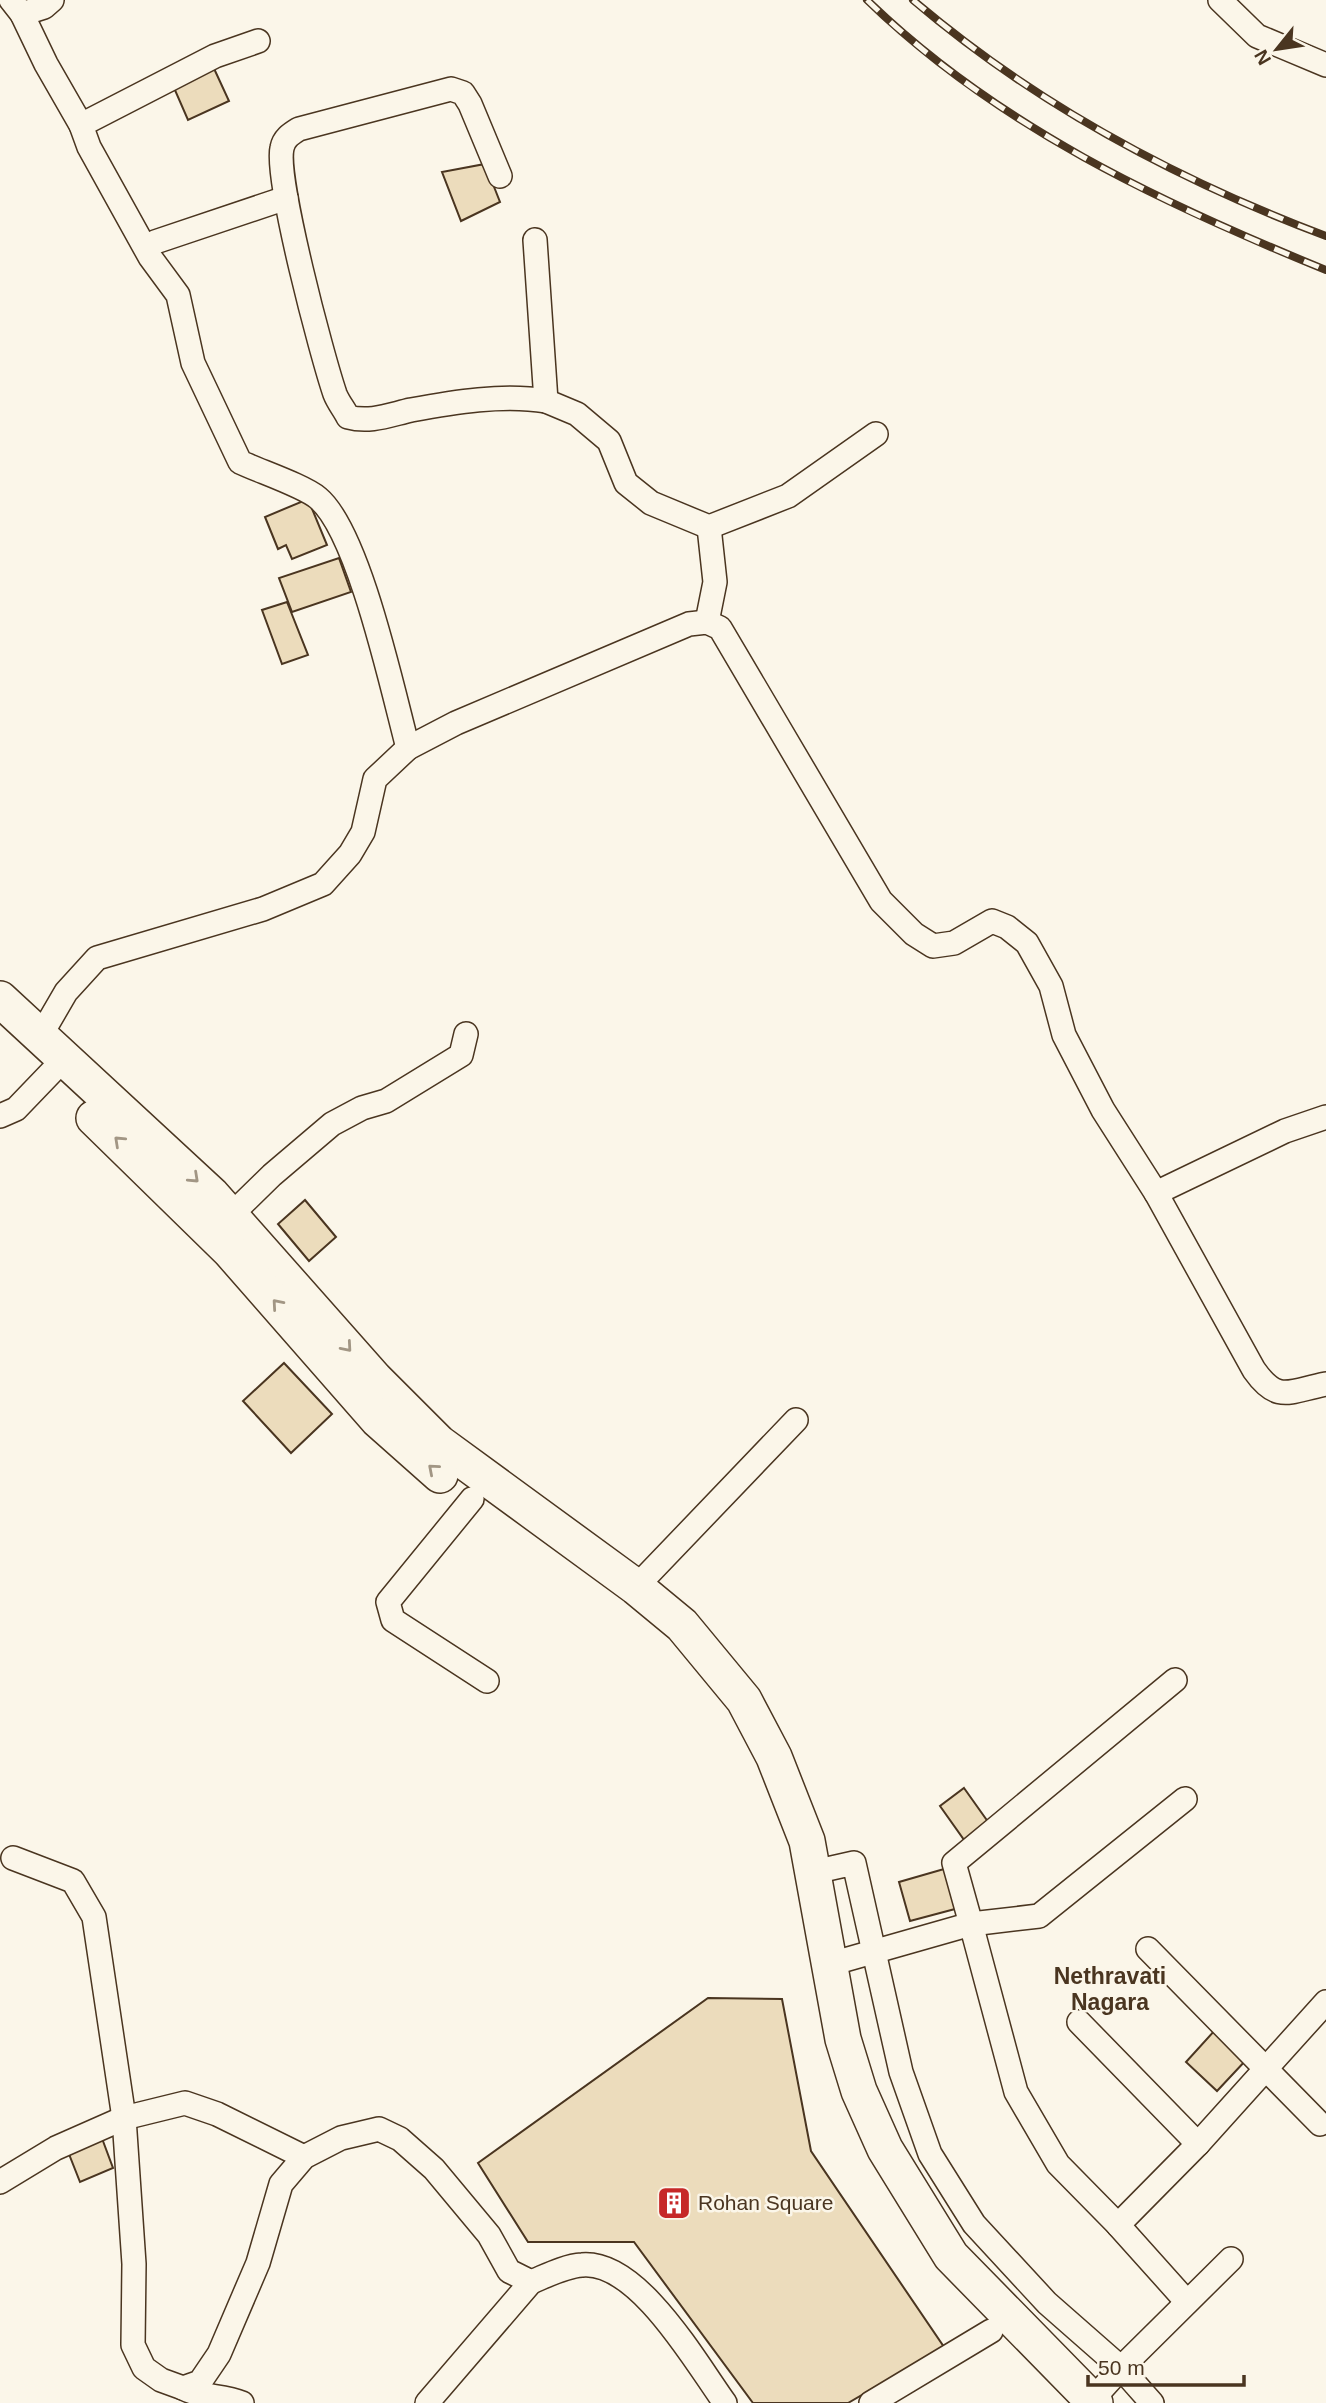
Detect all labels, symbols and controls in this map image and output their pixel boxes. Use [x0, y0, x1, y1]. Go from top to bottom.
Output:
north arrow [1242, 14, 1312, 84]
text: N [1250, 46, 1275, 68]
one-way arrow [114, 1137, 127, 1149]
one-way arrow [186, 1170, 199, 1182]
one-way arrow [273, 1299, 285, 1312]
one-way arrow [339, 1338, 351, 1351]
one-way arrow [429, 1465, 442, 1477]
district label: Nethravati Nagara [1054, 1963, 1166, 2015]
building icon: Rohan Square [655, 2184, 693, 2222]
place label: Rohan Square [698, 2191, 833, 2214]
scale bar [1088, 2344, 1244, 2388]
text: 50 m [1098, 2356, 1145, 2379]

